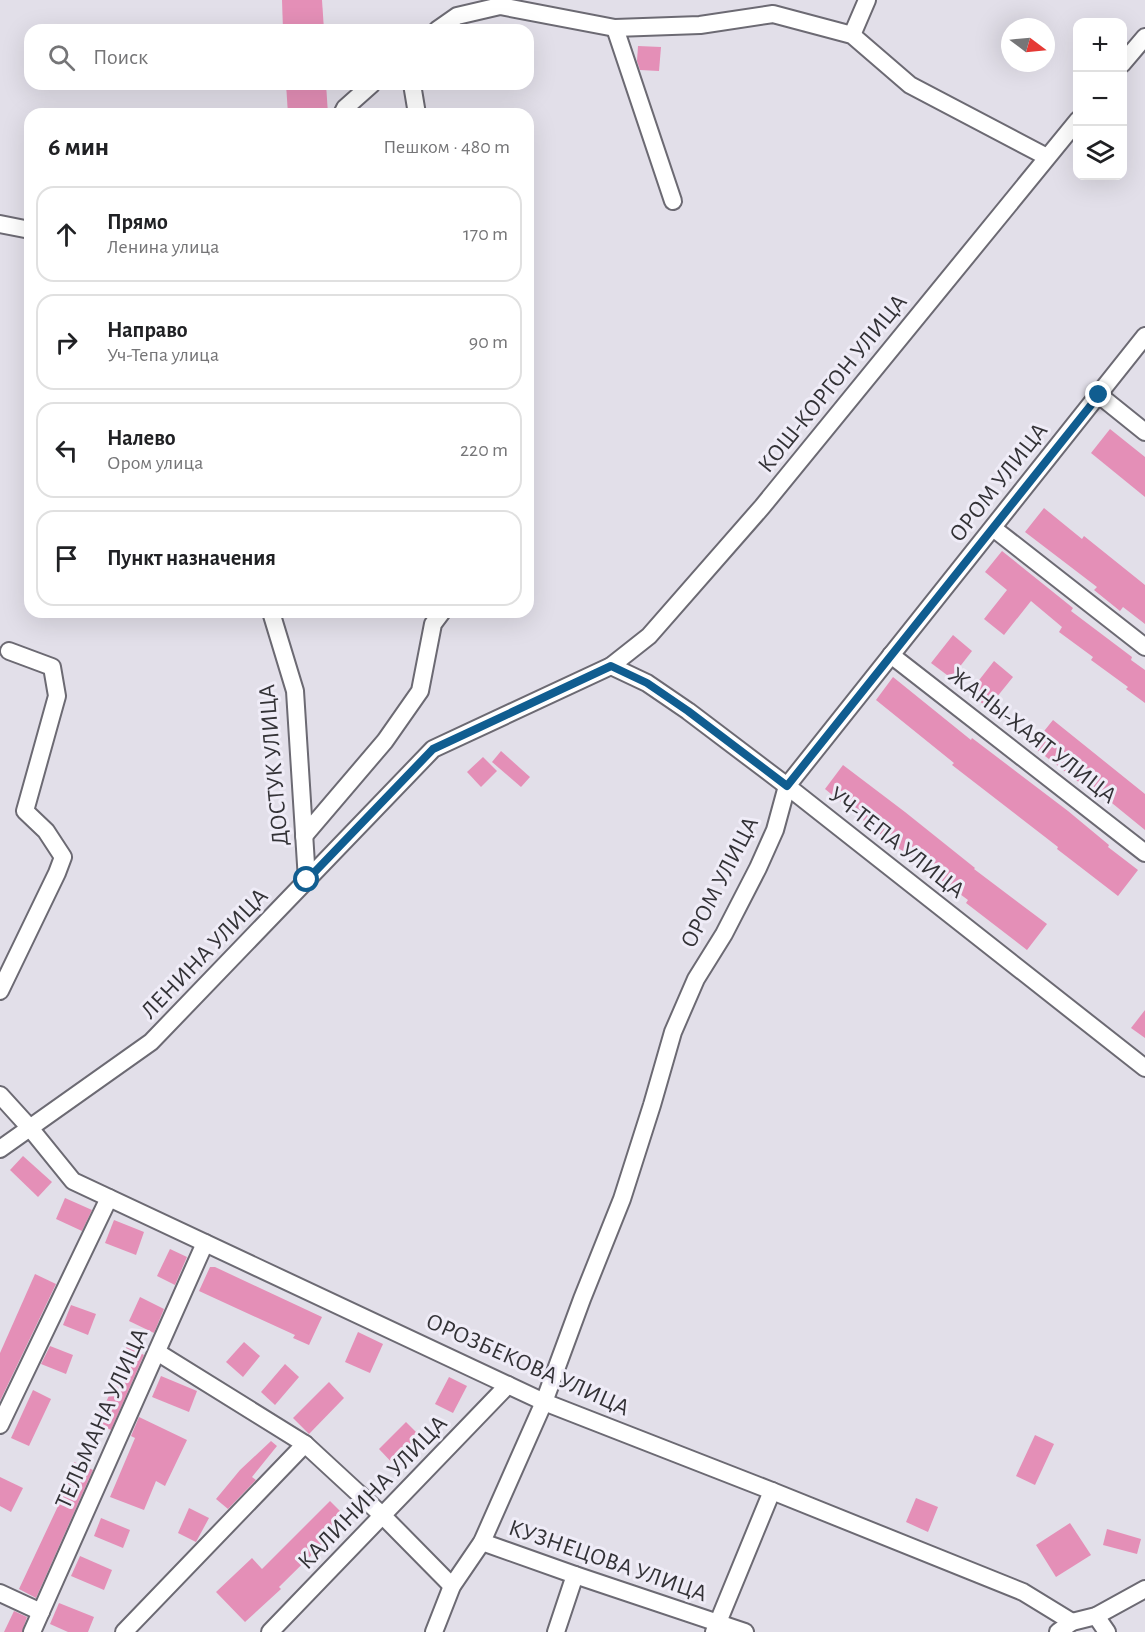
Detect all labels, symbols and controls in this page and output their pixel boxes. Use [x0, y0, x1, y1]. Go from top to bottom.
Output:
north arrow [1001, 18, 1055, 72]
map controls [1073, 18, 1127, 180]
button: + [1073, 18, 1127, 72]
search box [24, 24, 534, 90]
icon: search [45, 41, 78, 74]
text: Поиск [93, 46, 148, 68]
button: − [1073, 72, 1127, 126]
button: layers [1073, 126, 1127, 180]
text: 6 мин [48, 134, 109, 160]
text: Пешком · 480 m [383, 137, 510, 157]
text: Прямо [107, 211, 168, 233]
icon: ahead [50, 218, 83, 251]
text: 170 m [463, 224, 508, 244]
text: Ленина улица [107, 237, 219, 257]
street label: КОШ-КОРГОН УЛИЦА [754, 290, 912, 477]
text: Направо [107, 319, 188, 341]
icon: right [50, 326, 83, 359]
text: 90 m [469, 332, 508, 352]
text: Уч-Тепа улица [107, 345, 219, 365]
route end [1085, 381, 1111, 407]
street label: ОРОМ УЛИЦА [945, 419, 1052, 547]
text: Налево [107, 427, 176, 449]
icon: left [50, 434, 83, 467]
text: 220 m [460, 440, 508, 460]
text: Ором улица [107, 453, 203, 473]
icon: arrive [50, 542, 83, 575]
text: Пункт назначения [107, 547, 276, 569]
street label: ЖАНЫ-ХАЯТ УЛИЦА [944, 663, 1121, 808]
street label: ДОСТУК УЛИЦА [255, 683, 293, 847]
street label: УЧ-ТЕПА УЛИЦА [824, 782, 969, 903]
street label: ОРОМ УЛИЦА [677, 813, 763, 952]
route start [293, 866, 319, 892]
street label: ЛЕНИНА УЛИЦА [137, 884, 273, 1023]
street label: ОРОЗБЕКОВА УЛИЦА [422, 1309, 633, 1421]
street label: ТЕЛЬМАНА УЛИЦА [51, 1325, 153, 1512]
street label: КАЛИНИНА УЛИЦА [293, 1411, 452, 1574]
street label: КУЗНЕЦОВА УЛИЦА [505, 1516, 710, 1606]

